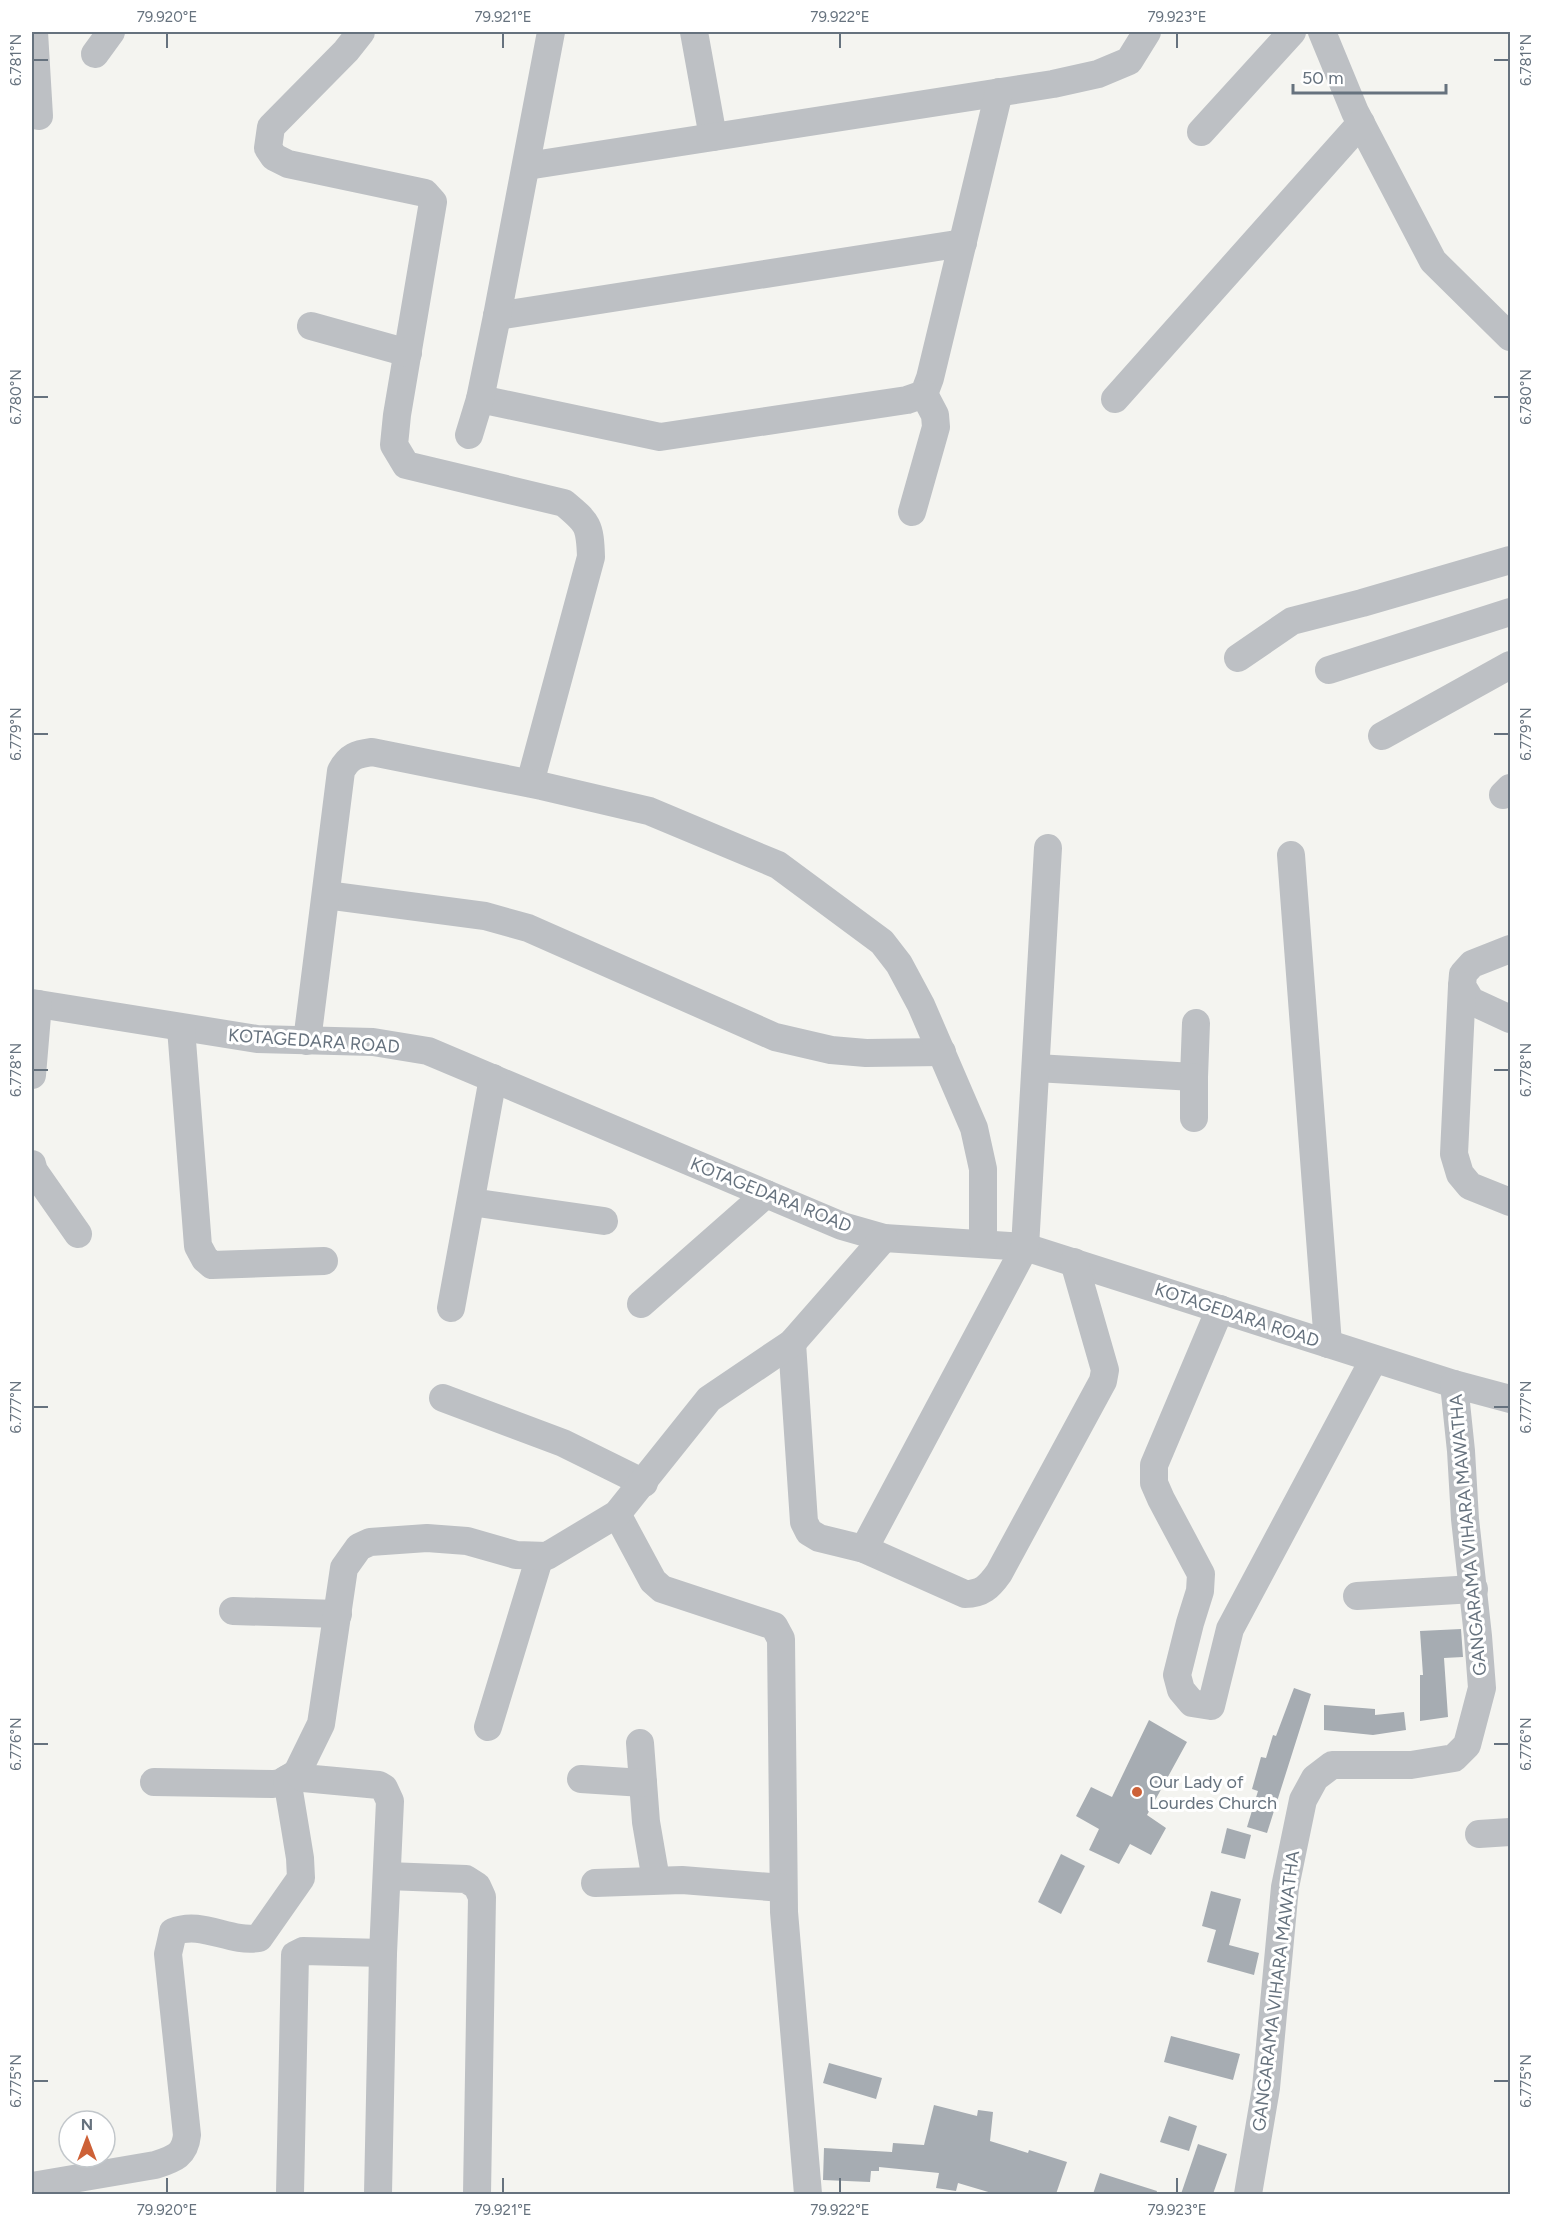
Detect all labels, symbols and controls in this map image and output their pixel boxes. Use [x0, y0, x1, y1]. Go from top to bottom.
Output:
text: 79.920°E [137, 8, 197, 26]
text: 79.921°E [474, 8, 532, 26]
text: 79.922°E [810, 8, 870, 26]
text: 79.923°E [1147, 8, 1207, 26]
text: 6.781°N [7, 34, 25, 86]
text: 6.781°N [1517, 34, 1535, 86]
scale bar [1293, 57, 1446, 95]
text: 50 m [1302, 67, 1344, 89]
text: 6.780°N [7, 369, 25, 425]
text: 6.780°N [1517, 369, 1535, 425]
text: 6.779°N [7, 707, 25, 761]
text: 6.779°N [1517, 707, 1535, 761]
street label: KOTAGEDARA ROAD [228, 1024, 400, 1058]
text: 6.778°N [7, 1043, 25, 1097]
text: 6.778°N [1517, 1043, 1535, 1097]
street label: KOTAGEDARA ROAD [687, 1153, 855, 1237]
street label: KOTAGEDARA ROAD [1152, 1278, 1322, 1352]
text: 6.777°N [7, 1381, 25, 1433]
text: 6.777°N [1517, 1381, 1535, 1433]
street label: GANGARAMA VIHARA MAWATHA [1445, 1393, 1491, 1677]
text: 6.776°N [7, 1717, 25, 1771]
text: 6.776°N [1517, 1717, 1535, 1771]
place label: Our Lady of Lourdes Church [1149, 1771, 1277, 1814]
marker: Our Lady of Lourdes Church [1130, 1785, 1144, 1799]
street label: GANGARAMA VIHARA MAWATHA [1248, 1849, 1304, 2133]
text: 6.775°N [7, 2054, 25, 2108]
text: 6.775°N [1517, 2054, 1535, 2108]
north arrow [57, 2109, 117, 2169]
text: N [81, 2115, 93, 2134]
text: 79.920°E [137, 2201, 197, 2219]
text: 79.921°E [474, 2201, 532, 2219]
text: 79.922°E [810, 2201, 870, 2219]
text: 79.923°E [1147, 2201, 1207, 2219]

